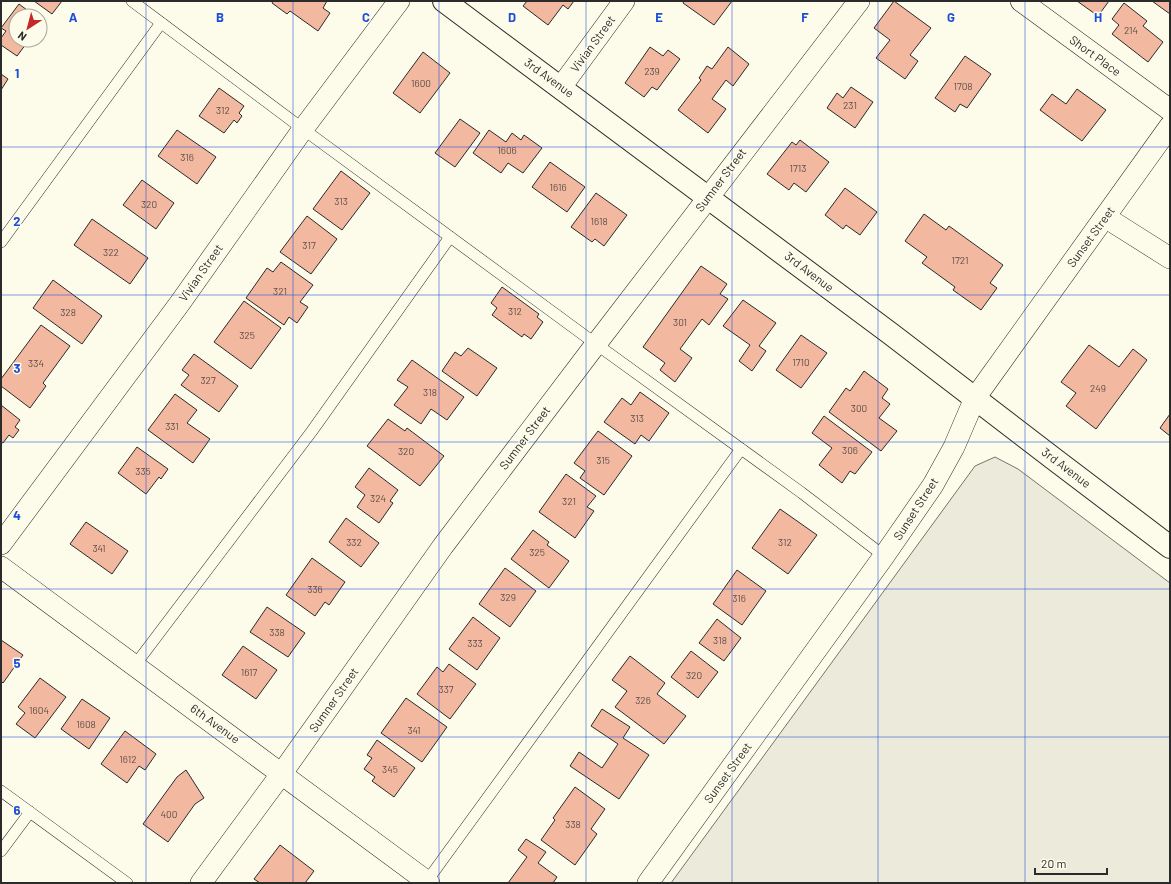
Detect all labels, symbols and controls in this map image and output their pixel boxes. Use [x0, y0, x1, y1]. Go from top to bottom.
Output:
north arrow [8, 8, 48, 48]
text: A [69, 9, 78, 25]
text: B [216, 9, 224, 25]
text: C [362, 9, 370, 25]
text: D [508, 9, 516, 25]
text: E [655, 9, 663, 25]
text: F [801, 9, 809, 25]
text: G [947, 9, 955, 25]
text: H [1094, 9, 1102, 25]
street label: Vivian Street [567, 12, 617, 74]
house number: 214 [1124, 24, 1138, 36]
text: N [15, 29, 29, 44]
street label: Short Place [1067, 32, 1124, 78]
street label: 3rd Avenue [522, 55, 577, 100]
text: 1 [15, 65, 19, 81]
house number: 239 [644, 65, 660, 77]
house number: 1600 [411, 77, 431, 89]
house number: 1708 [953, 80, 973, 92]
house number: 231 [843, 99, 857, 111]
house number: 312 [216, 104, 230, 116]
house number: 1606 [497, 144, 517, 156]
street label: Sumner Street [692, 145, 749, 214]
house number: 316 [180, 151, 194, 163]
house number: 1713 [790, 162, 806, 174]
house number: 1616 [549, 181, 567, 193]
house number: 313 [334, 195, 348, 207]
house number: 320 [141, 198, 157, 210]
street label: Sunset Street [1064, 203, 1117, 269]
text: 2 [13, 213, 21, 229]
house number: 1618 [590, 215, 608, 227]
house number: 317 [302, 239, 316, 251]
street label: Vivian Street [175, 241, 225, 304]
house number: 322 [103, 246, 119, 258]
street label: 3rd Avenue [782, 248, 837, 294]
house number: 1721 [952, 254, 968, 266]
house number: 321 [273, 285, 287, 297]
house number: 312 [508, 305, 522, 317]
house number: 328 [60, 306, 76, 318]
house number: 301 [673, 316, 687, 328]
house number: 325 [239, 329, 255, 341]
house number: 1710 [792, 356, 810, 368]
house number: 334 [28, 357, 44, 369]
text: 3 [13, 360, 21, 376]
house number: 327 [200, 374, 216, 386]
house number: 249 [1090, 382, 1106, 394]
house number: 318 [423, 386, 437, 398]
house number: 300 [851, 402, 867, 414]
street label: Sumner Street [496, 403, 553, 472]
house number: 313 [630, 412, 644, 424]
house number: 331 [165, 420, 179, 432]
house number: 306 [842, 444, 858, 456]
street label: 3rd Avenue [1039, 444, 1094, 490]
house number: 320 [398, 445, 414, 457]
house number: 315 [596, 454, 610, 466]
house number: 335 [135, 465, 151, 477]
street label: Sunset Street [890, 475, 941, 542]
house number: 324 [370, 492, 386, 504]
house number: 321 [562, 495, 576, 507]
text: 4 [13, 507, 21, 523]
house number: 332 [346, 536, 362, 548]
house number: 312 [778, 536, 792, 548]
house number: 341 [92, 542, 106, 554]
house number: 325 [529, 546, 545, 558]
house number: 336 [307, 583, 323, 595]
house number: 329 [500, 591, 516, 603]
house number: 316 [732, 592, 746, 604]
house number: 338 [269, 626, 285, 638]
house number: 318 [713, 634, 727, 646]
house number: 333 [467, 637, 483, 649]
text: 5 [13, 655, 21, 671]
street label: Sumner Street [306, 664, 361, 734]
house number: 1617 [241, 666, 258, 678]
house number: 320 [686, 669, 702, 681]
house number: 337 [438, 683, 454, 695]
house number: 326 [635, 694, 651, 706]
street label: 6th Avenue [188, 701, 243, 746]
house number: 1604 [29, 704, 49, 716]
house number: 1608 [76, 718, 96, 730]
house number: 341 [407, 724, 421, 736]
street label: Sunset Street [701, 739, 754, 805]
house number: 1612 [119, 753, 137, 765]
house number: 345 [382, 763, 398, 775]
text: 6 [14, 802, 21, 818]
house number: 400 [161, 808, 177, 820]
house number: 338 [565, 818, 581, 830]
scale bar [1035, 850, 1107, 876]
text: 20 m [1041, 856, 1067, 870]

